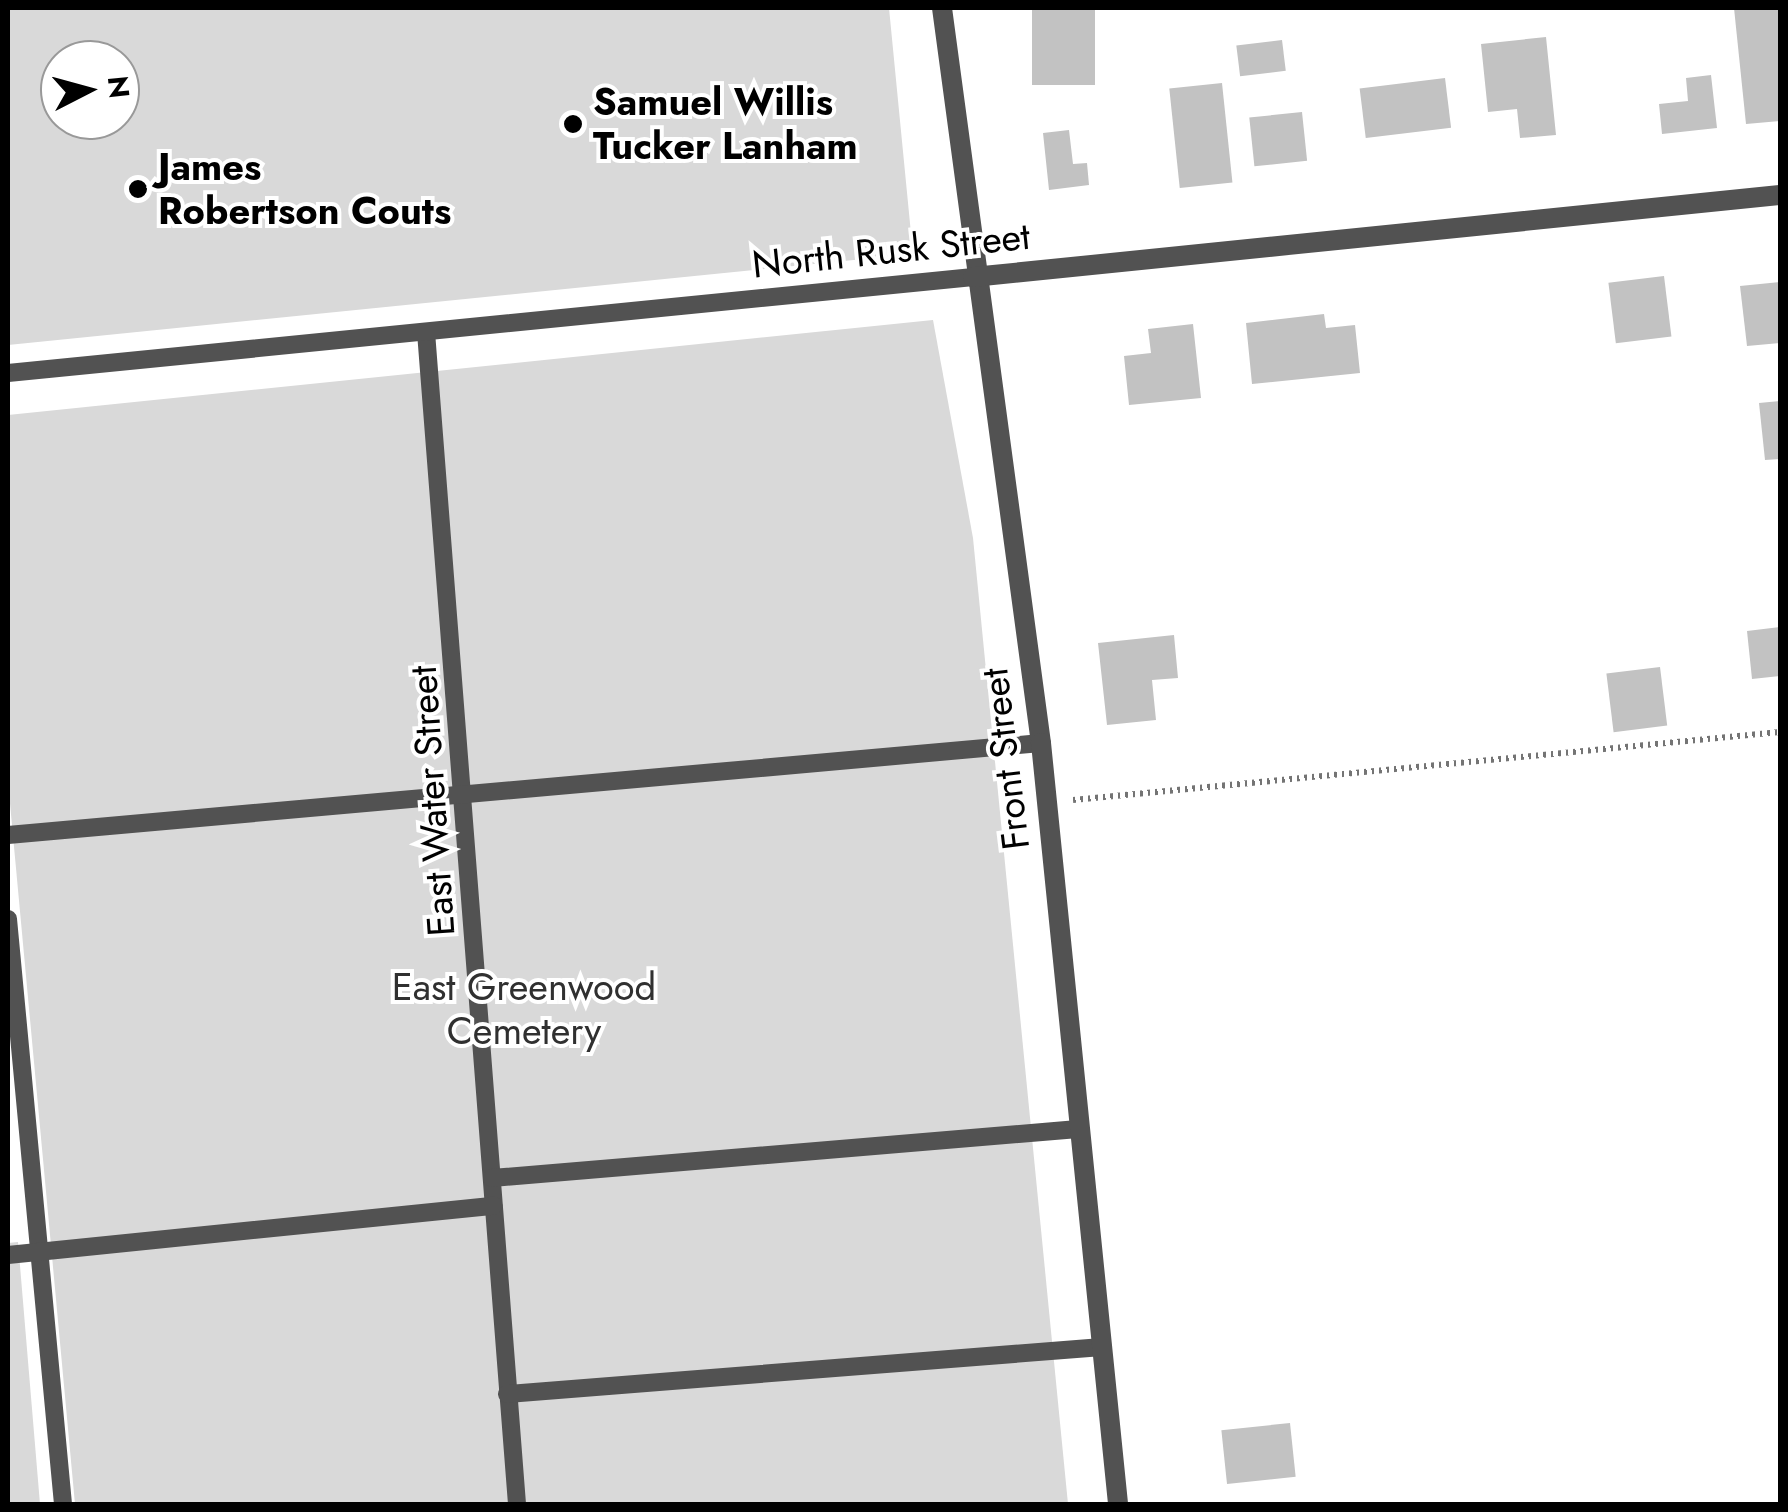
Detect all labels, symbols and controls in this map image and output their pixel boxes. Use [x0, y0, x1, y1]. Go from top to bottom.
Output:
north arrow [40, 40, 140, 140]
text: N [97, 74, 140, 100]
place label: Samuel Willis Tucker Lanham [593, 79, 858, 168]
marker: Samuel Willis Tucker Lanham [562, 113, 584, 135]
place label: James Robertson Couts [158, 144, 451, 233]
marker: James Robertson Couts [127, 178, 149, 200]
street label: North Rusk Street [750, 213, 1032, 287]
street label: East Water Street [400, 664, 464, 938]
street label: Front Street [971, 666, 1039, 852]
park label: East Greenwood Cemetery [392, 964, 656, 1054]

